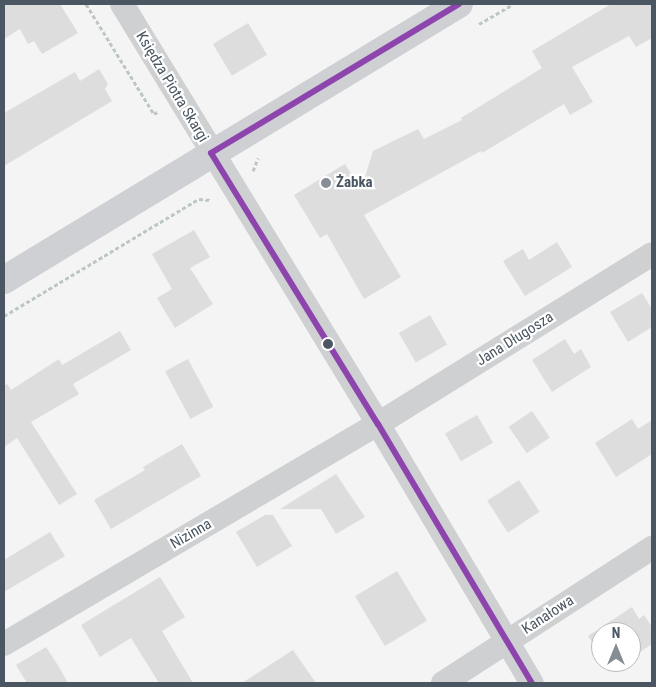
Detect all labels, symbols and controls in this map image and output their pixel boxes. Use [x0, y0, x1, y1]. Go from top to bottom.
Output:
street label: Księdza Piotra Skargi [132, 28, 212, 146]
place label: Żabka [336, 174, 373, 192]
marker: Żabka [320, 177, 332, 189]
street label: Jana Długosza [473, 308, 557, 370]
unlabelled marker [323, 339, 333, 349]
street label: Nizinna [167, 515, 215, 553]
street label: Kanałowa [519, 592, 577, 638]
north arrow [591, 622, 641, 672]
text: N [612, 625, 620, 641]

